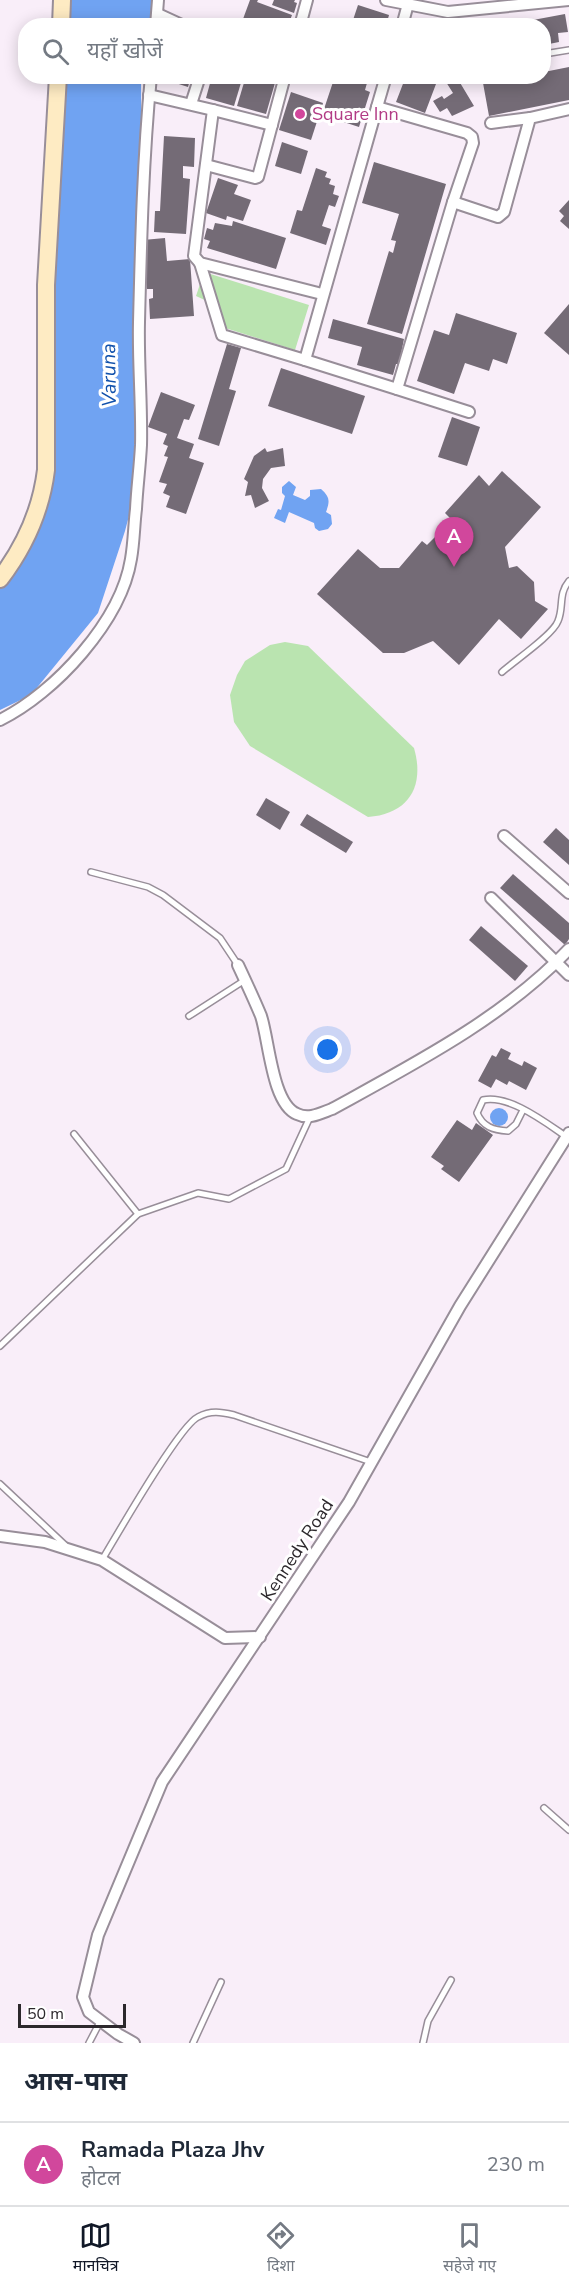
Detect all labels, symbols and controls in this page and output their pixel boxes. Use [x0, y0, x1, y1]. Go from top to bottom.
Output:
search box [18, 18, 551, 84]
icon: search [39, 35, 72, 68]
text: यहाँ खोजें [87, 36, 163, 66]
place label: Square Inn [312, 102, 399, 126]
marker: Square Inn [293, 107, 307, 121]
water label: Varuna [95, 343, 123, 407]
pin: A [434, 518, 474, 567]
your location [313, 1035, 342, 1064]
street label: Kennedy Road [255, 1494, 339, 1606]
scale bar [18, 2001, 126, 2028]
text: 50 m [27, 2003, 64, 2025]
text: आस-पास [24, 2064, 127, 2099]
text: Ramada Plaza Jhv [81, 2135, 264, 2165]
text: A [36, 2151, 51, 2178]
text: 230 m [487, 2151, 545, 2178]
text: होटल [81, 2165, 120, 2192]
tab: मानचित्र [73, 2219, 119, 2278]
tab: दिशा [264, 2219, 297, 2278]
tab: सहेजे गए [443, 2219, 496, 2278]

